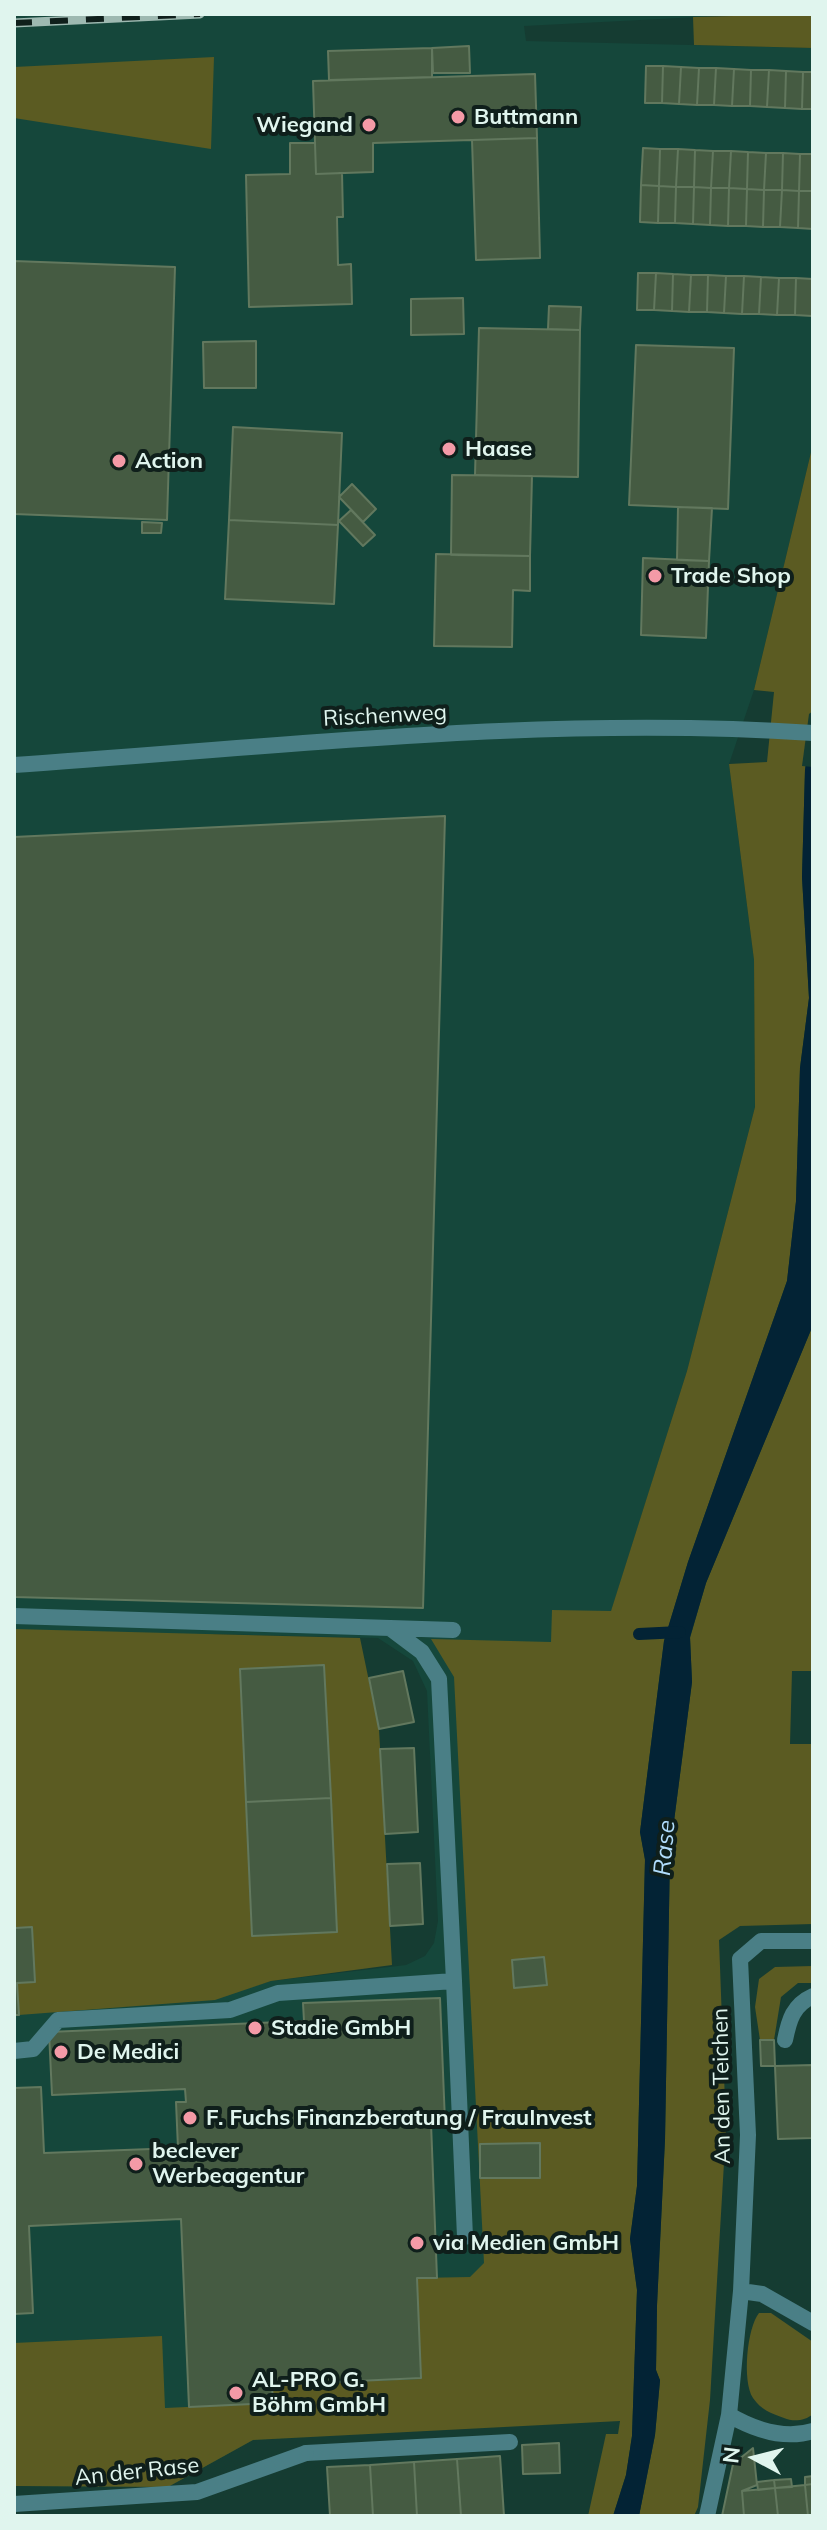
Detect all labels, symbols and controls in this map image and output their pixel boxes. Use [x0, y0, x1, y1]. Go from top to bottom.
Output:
place label: Buttmann [474, 104, 578, 130]
marker: Buttmann [449, 108, 467, 126]
place label: Wiegand [256, 112, 353, 138]
marker: Wiegand [360, 116, 378, 134]
place label: Haase [465, 436, 532, 462]
marker: Haase [440, 440, 458, 458]
place label: Action [135, 448, 203, 474]
marker: Action [110, 452, 128, 470]
place label: Trade Shop [671, 563, 791, 589]
marker: Trade Shop [646, 567, 664, 585]
street label: Rischenweg [322, 700, 448, 732]
water label: Rase [648, 1819, 682, 1877]
street label: An den Teichen [707, 2008, 737, 2164]
place label: Stadie GmbH [271, 2015, 411, 2041]
marker: Stadie GmbH [246, 2019, 264, 2037]
place label: De Medici [77, 2039, 179, 2065]
marker: De Medici [52, 2043, 70, 2061]
place label: F. Fuchs Finanzberatung / FrauInvest [206, 2105, 592, 2131]
marker: F. Fuchs Finanzberatung / FrauInvest [181, 2109, 199, 2127]
place label: beclever Werbeagentur [152, 2138, 304, 2190]
marker: beclever Werbeagentur [127, 2155, 145, 2173]
place label: via Medien GmbH [433, 2230, 619, 2256]
marker: via Medien GmbH [408, 2234, 426, 2252]
place label: AL-PRO G. Böhm GmbH [252, 2367, 386, 2418]
marker: AL-PRO G. Böhm GmbH [227, 2384, 245, 2402]
north arrow [715, 2418, 795, 2498]
text: N [716, 2445, 746, 2465]
street label: An der Rase [73, 2452, 201, 2492]

